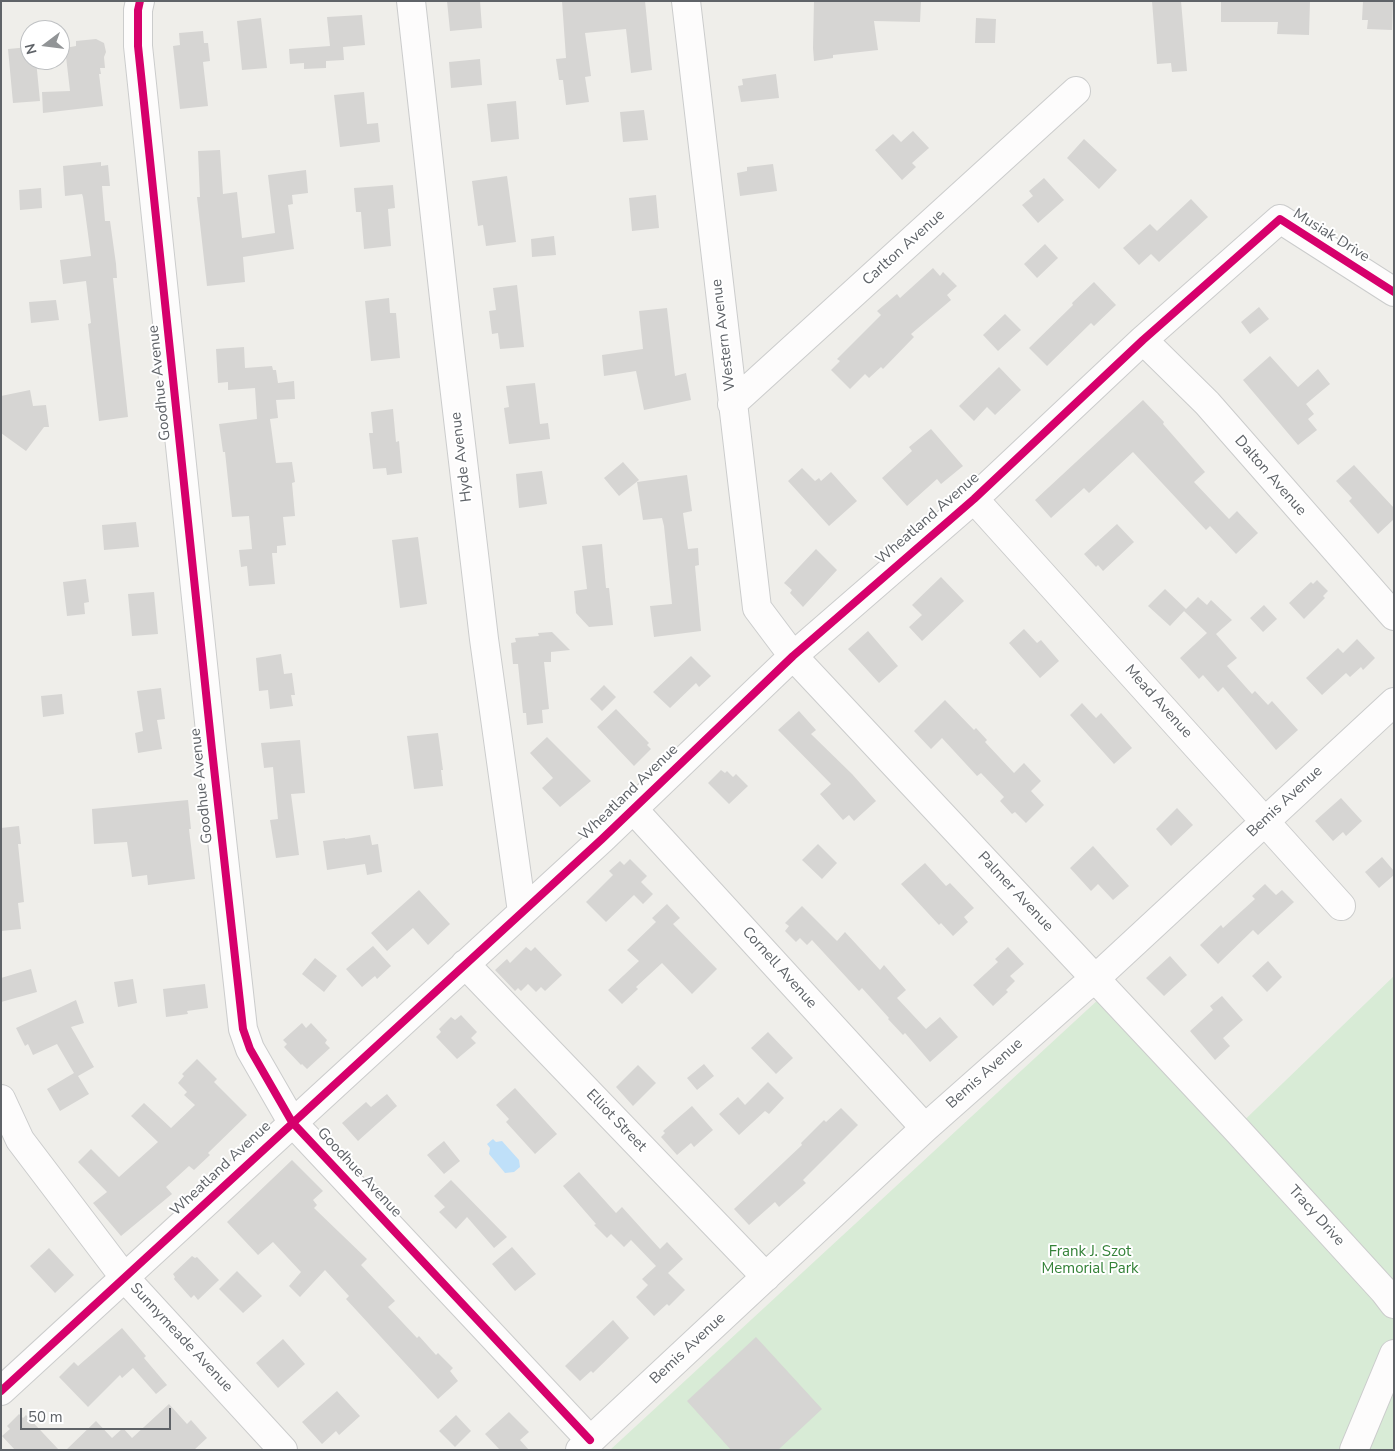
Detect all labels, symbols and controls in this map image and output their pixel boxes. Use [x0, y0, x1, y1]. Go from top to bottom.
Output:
north arrow [20, 20, 70, 70]
text: N [20, 41, 42, 56]
street label: Musiak Drive [1289, 205, 1373, 267]
street label: Carlton Avenue [859, 206, 949, 290]
street label: Western Avenue [708, 278, 740, 392]
street label: Goodhue Avenue [145, 324, 175, 442]
street label: Hyde Avenue [448, 411, 476, 503]
street label: Dalton Avenue [1230, 432, 1310, 520]
street label: Wheatland Avenue [873, 469, 983, 569]
street label: Mead Avenue [1120, 662, 1196, 742]
street label: Goodhue Avenue [187, 727, 217, 845]
street label: Wheatland Avenue [576, 741, 682, 845]
street label: Bemis Avenue [1244, 762, 1326, 842]
street label: Palmer Avenue [973, 848, 1057, 936]
street label: Cornell Avenue [738, 923, 820, 1013]
street label: Bemis Avenue [943, 1035, 1027, 1113]
street label: Elliot Street [582, 1086, 650, 1156]
street label: Wheatland Avenue [167, 1118, 275, 1220]
street label: Goodhue Avenue [313, 1124, 405, 1222]
street label: Tracy Drive [1284, 1182, 1348, 1250]
park label: Frank J. Szot Memorial Park [1041, 1243, 1139, 1278]
street label: Sunnymeade Avenue [126, 1280, 236, 1396]
street label: Bemis Avenue [647, 1309, 729, 1389]
scale bar [22, 1398, 174, 1430]
text: 50 m [28, 1407, 63, 1427]

